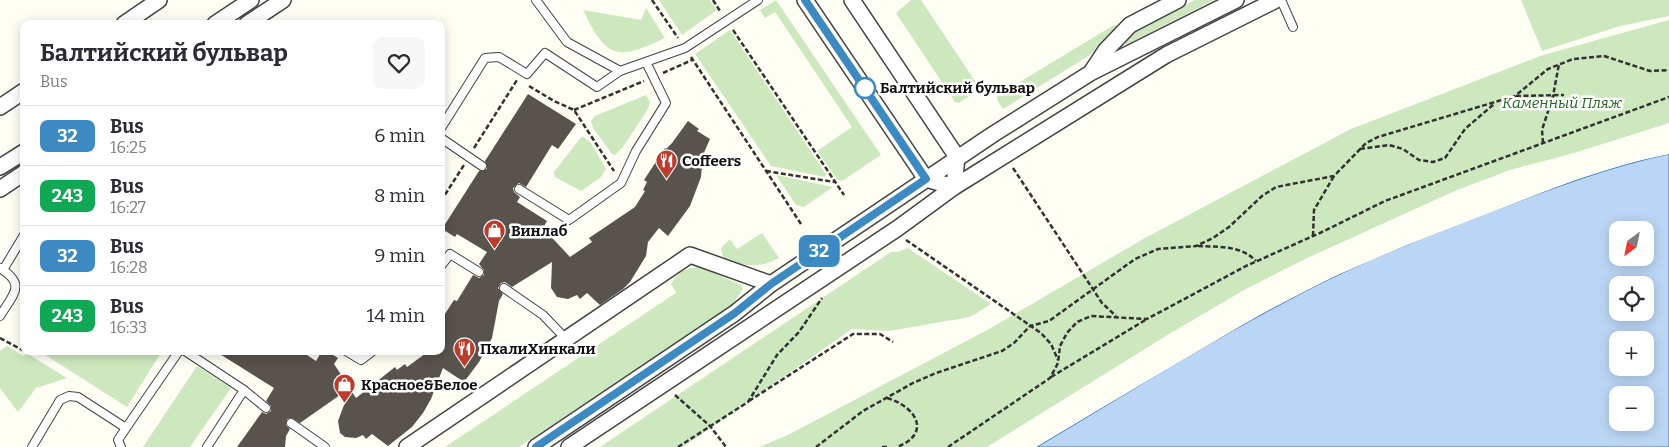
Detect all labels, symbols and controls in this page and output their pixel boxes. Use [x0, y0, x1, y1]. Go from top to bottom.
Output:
button: heart [373, 37, 425, 89]
text: Балтийский бульвар [40, 39, 288, 67]
text: Bus [40, 72, 68, 91]
marker: Балтийский бульвар [854, 77, 876, 99]
place label: Балтийский бульвар [880, 79, 1035, 97]
park label: Каменный Пляж [1502, 94, 1623, 112]
text: Bus [110, 115, 144, 138]
text: 6 min [374, 124, 425, 147]
text: 32 [57, 125, 78, 147]
text: 16:25 [110, 138, 147, 157]
restaurant icon: Coffeers [654, 149, 678, 180]
place label: Coffeers [682, 152, 741, 170]
text: Bus [110, 175, 144, 198]
text: 8 min [374, 184, 425, 207]
text: 243 [52, 185, 83, 207]
text: 16:27 [110, 198, 146, 217]
shop icon: Винлаб [483, 219, 507, 250]
north arrow [1609, 221, 1654, 266]
map controls [1609, 221, 1654, 431]
place label: Винлаб [511, 222, 568, 240]
text: Bus [110, 235, 144, 258]
line badge: 32 [796, 235, 842, 267]
text: 32 [809, 240, 829, 262]
text: 9 min [374, 244, 425, 267]
text: 32 [57, 245, 78, 267]
text: 16:28 [110, 258, 148, 277]
button: locate [1609, 276, 1654, 321]
text: Bus [110, 295, 144, 318]
text: 14 min [367, 304, 425, 327]
text: 243 [52, 305, 83, 327]
text: 16:33 [110, 318, 147, 337]
button: + [1609, 331, 1654, 376]
restaurant icon: ПхалиХинкали [452, 337, 476, 368]
place label: ПхалиХинкали [480, 340, 596, 358]
shop icon: Красное&Белое [333, 373, 357, 404]
place label: Красное&Белое [361, 376, 478, 394]
button: − [1609, 386, 1654, 431]

